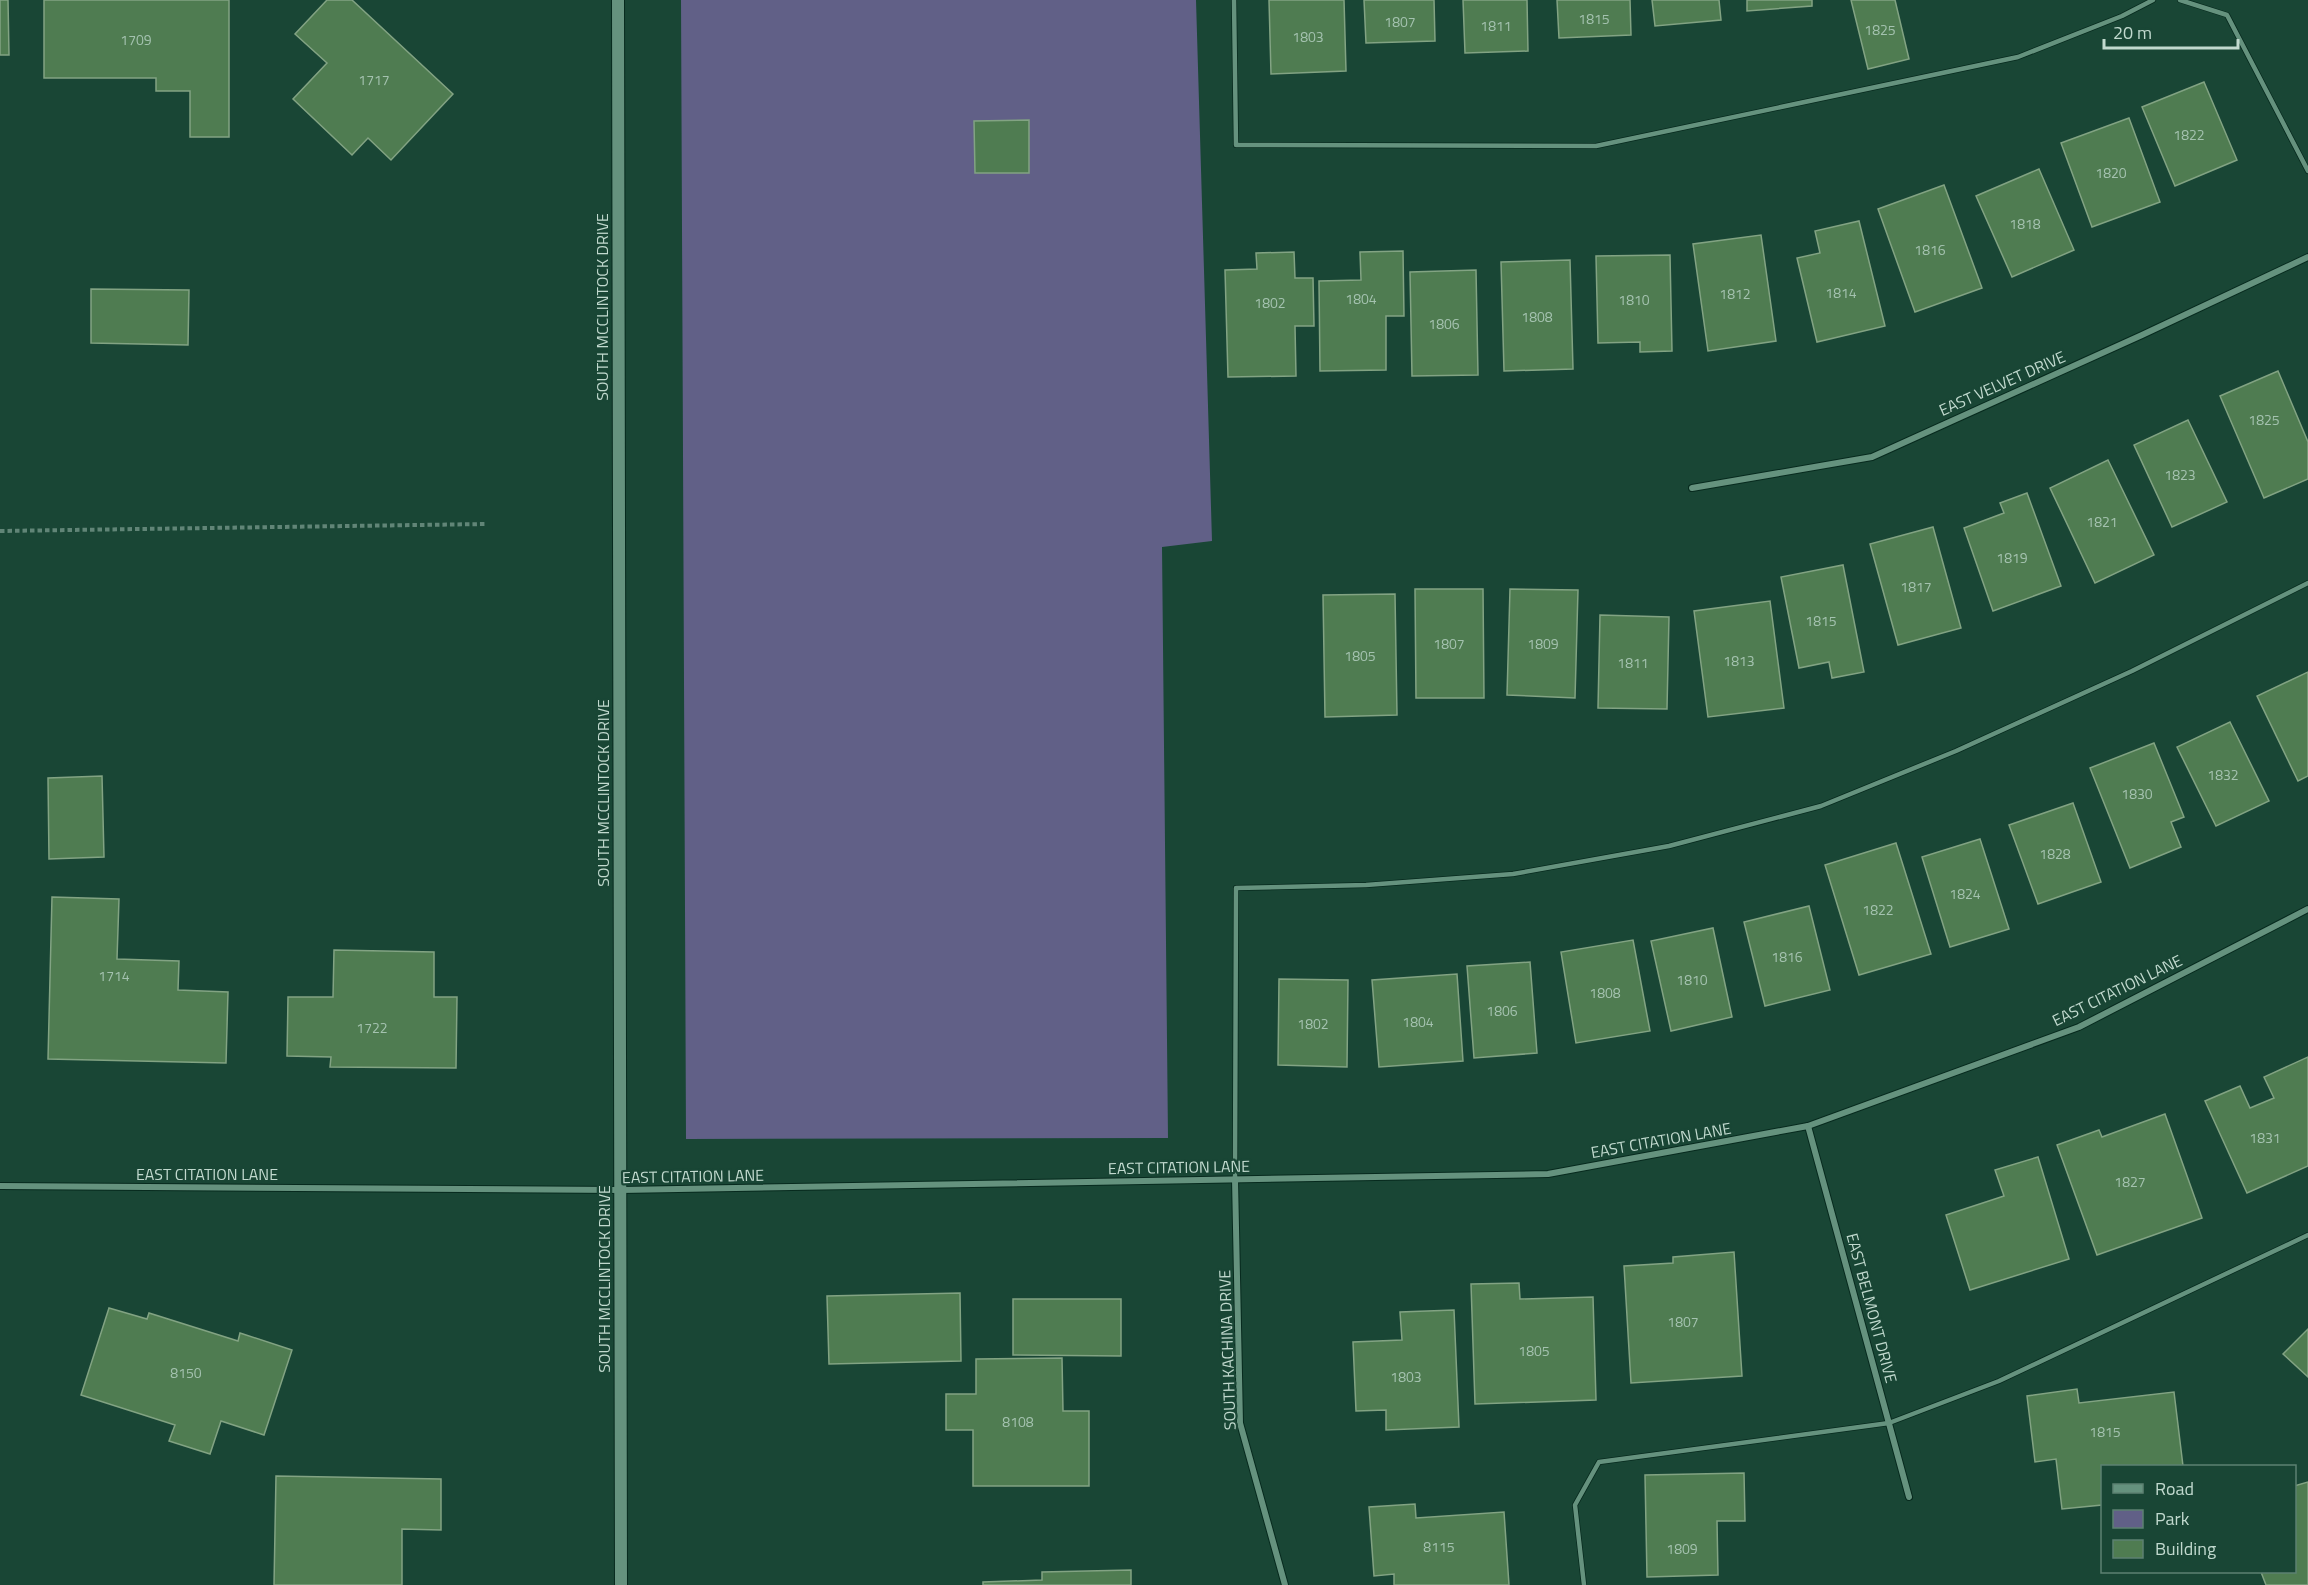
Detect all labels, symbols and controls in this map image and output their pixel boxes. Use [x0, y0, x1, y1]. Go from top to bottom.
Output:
house number: 1815 [1578, 8, 1610, 29]
house number: 1807 [1384, 11, 1416, 32]
scale bar [2104, 12, 2238, 50]
house number: 1811 [1480, 15, 1512, 36]
house number: 1825 [1864, 19, 1896, 40]
text: 20 m [2113, 19, 2152, 46]
house number: 1803 [1292, 26, 1324, 47]
house number: 1709 [120, 29, 152, 50]
house number: 1717 [358, 69, 390, 90]
house number: 1822 [2173, 124, 2205, 145]
house number: 1820 [2095, 162, 2127, 183]
street label: SOUTH MCCLINTOCK DRIVE [590, 213, 614, 401]
house number: 1818 [2009, 213, 2041, 234]
house number: 1816 [1914, 239, 1946, 260]
house number: 1814 [1825, 282, 1857, 303]
house number: 1812 [1719, 283, 1751, 304]
house number: 1804 [1345, 288, 1377, 309]
house number: 1810 [1618, 289, 1650, 310]
house number: 1802 [1254, 292, 1286, 313]
house number: 1808 [1521, 306, 1553, 327]
house number: 1806 [1428, 313, 1460, 334]
street label: EAST VELVET DRIVE [1935, 344, 2069, 422]
house number: 1825 [2248, 409, 2280, 430]
house number: 1823 [2164, 464, 2196, 485]
house number: 1821 [2086, 511, 2118, 532]
house number: 1819 [1996, 547, 2028, 568]
house number: 1817 [1900, 576, 1932, 597]
house number: 1815 [1805, 610, 1837, 631]
house number: 1807 [1433, 633, 1465, 654]
house number: 1809 [1527, 633, 1559, 654]
house number: 1805 [1344, 645, 1376, 666]
house number: 1813 [1723, 650, 1755, 671]
house number: 1811 [1617, 652, 1649, 673]
street label: SOUTH MCCLINTOCK DRIVE [591, 699, 615, 887]
house number: 1832 [2207, 764, 2239, 785]
house number: 1830 [2121, 783, 2153, 804]
house number: 1828 [2039, 843, 2071, 864]
house number: 1824 [1949, 883, 1981, 904]
house number: 1822 [1862, 899, 1894, 920]
house number: 1816 [1771, 946, 1803, 967]
street label: EAST CITATION LANE [2048, 948, 2186, 1032]
house number: 1714 [98, 965, 130, 986]
house number: 1810 [1676, 969, 1708, 990]
house number: 1808 [1589, 982, 1621, 1003]
house number: 1806 [1486, 1000, 1518, 1021]
house number: 1804 [1402, 1011, 1434, 1032]
house number: 1802 [1297, 1013, 1329, 1034]
house number: 1722 [356, 1017, 388, 1038]
street label: EAST CITATION LANE [1589, 1116, 1733, 1164]
house number: 1831 [2249, 1127, 2281, 1148]
street label: EAST CITATION LANE [1108, 1154, 1250, 1180]
street label: EAST CITATION LANE [136, 1162, 278, 1186]
street label: EAST CITATION LANE [622, 1163, 764, 1189]
house number: 1827 [2114, 1171, 2146, 1192]
street label: SOUTH MCCLINTOCK DRIVE [592, 1185, 616, 1373]
street label: EAST BELMONT DRIVE [1840, 1230, 1904, 1386]
street label: SOUTH KACHINA DRIVE [1212, 1269, 1242, 1431]
house number: 1807 [1667, 1311, 1699, 1332]
house number: 1805 [1518, 1340, 1550, 1361]
house number: 8150 [170, 1362, 202, 1383]
house number: 1803 [1390, 1366, 1422, 1387]
house number: 8108 [1002, 1411, 1034, 1432]
house number: 1815 [2089, 1421, 2121, 1442]
legend [2101, 1465, 2296, 1573]
text: Road [2155, 1475, 2194, 1502]
text: Park [2155, 1505, 2190, 1532]
text: Building [2155, 1535, 2216, 1562]
house number: 8115 [1423, 1536, 1455, 1557]
house number: 1809 [1666, 1538, 1698, 1559]

